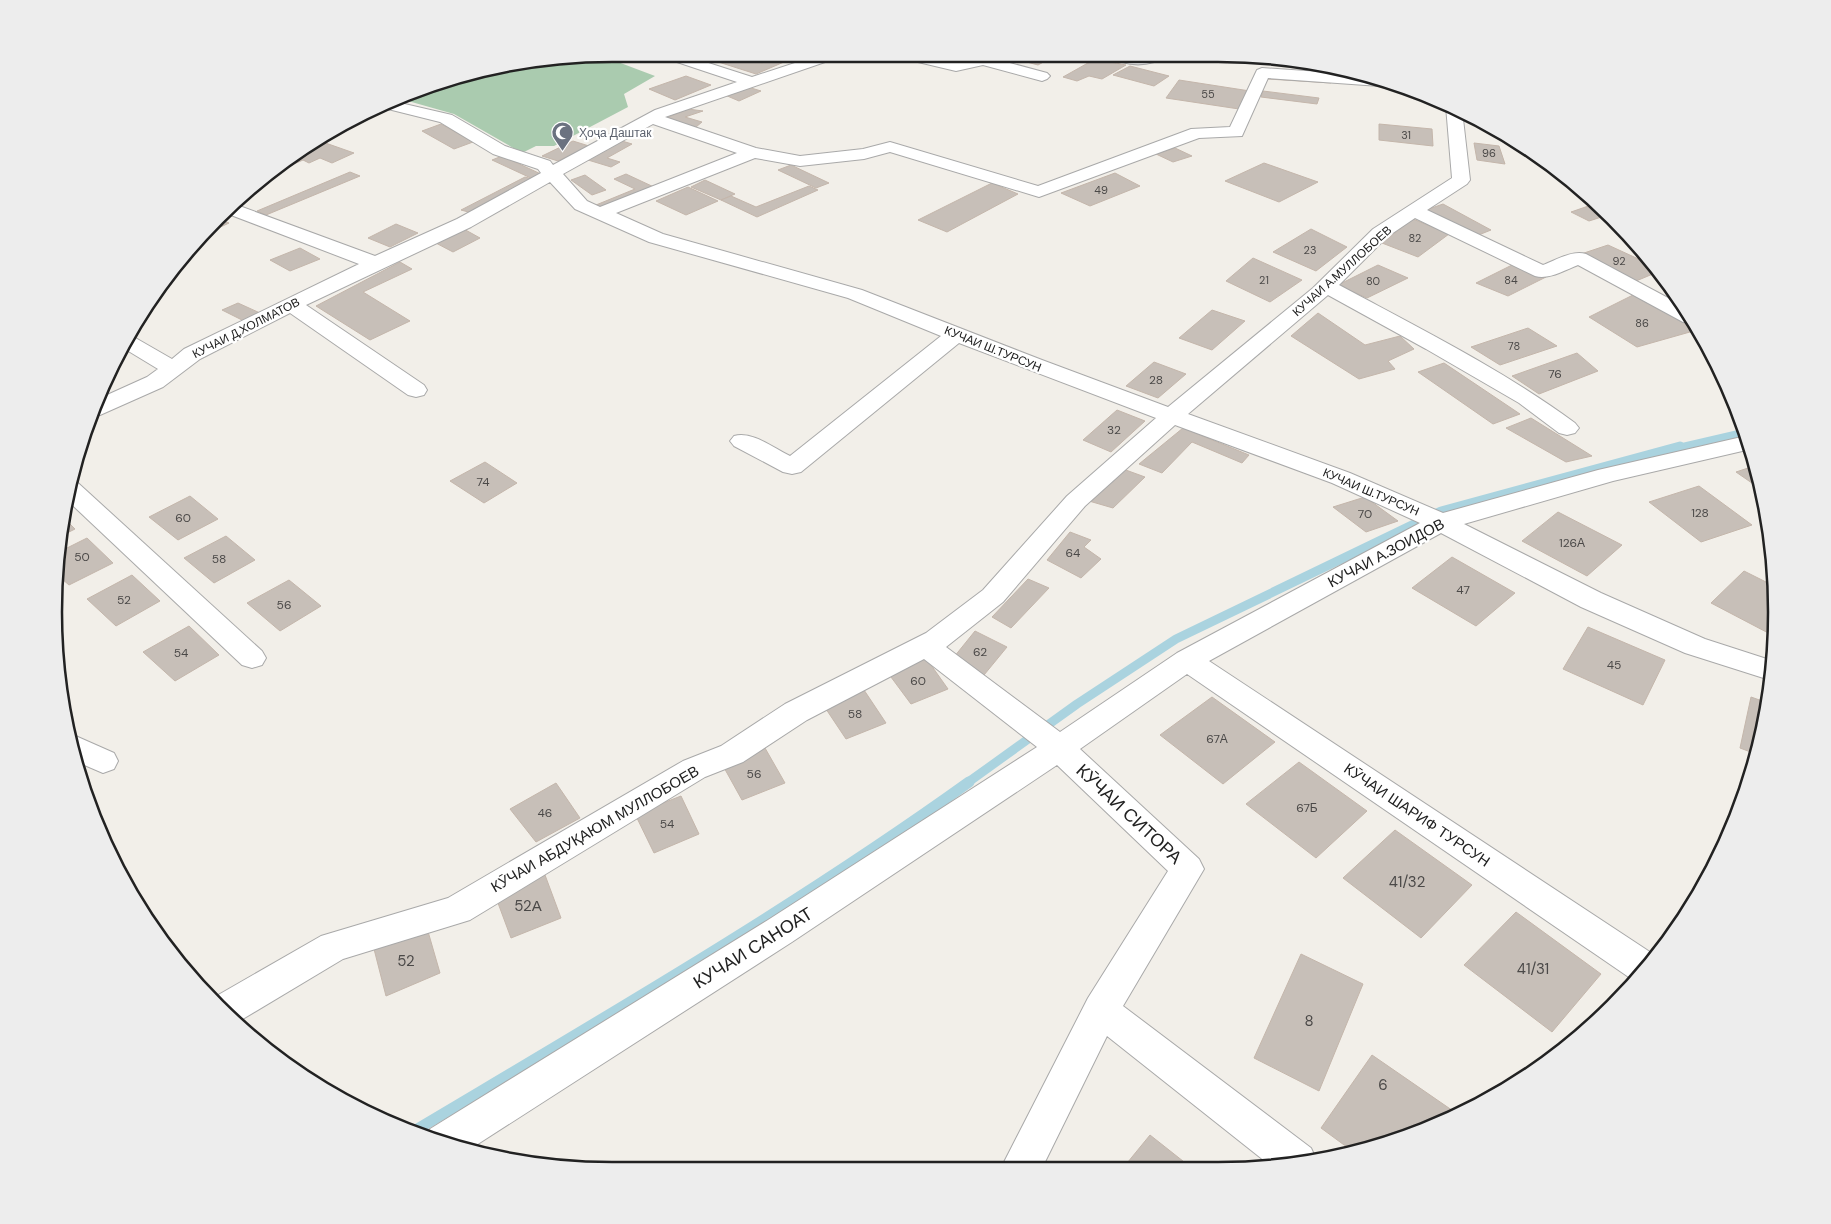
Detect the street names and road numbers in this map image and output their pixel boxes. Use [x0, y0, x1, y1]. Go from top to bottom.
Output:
street label: КУЧАИ А.МУЛЛОБОЕВ [1289, 222, 1395, 320]
street label: КУЧАИ Д,ХОЛМАТОВ [189, 294, 303, 362]
street label: КУЧАИ Ш.ТУРСУН [942, 322, 1044, 376]
street label: КУЧАИ Ш.ТУРСУН [1320, 464, 1422, 520]
street label: КУЧАИ А.ЗОИДОВ [1324, 514, 1448, 592]
street label: КӮЧАИ СИТОРА [1071, 759, 1187, 869]
street label: КӮЧАИ ШАРИФ ТУРСУН [1340, 759, 1494, 871]
street label: КӮЧАИ АБДУҚАЮМ МУЛЛОБОЕВ [487, 761, 703, 897]
street label: КУЧАИ САНОАТ [689, 902, 817, 994]

